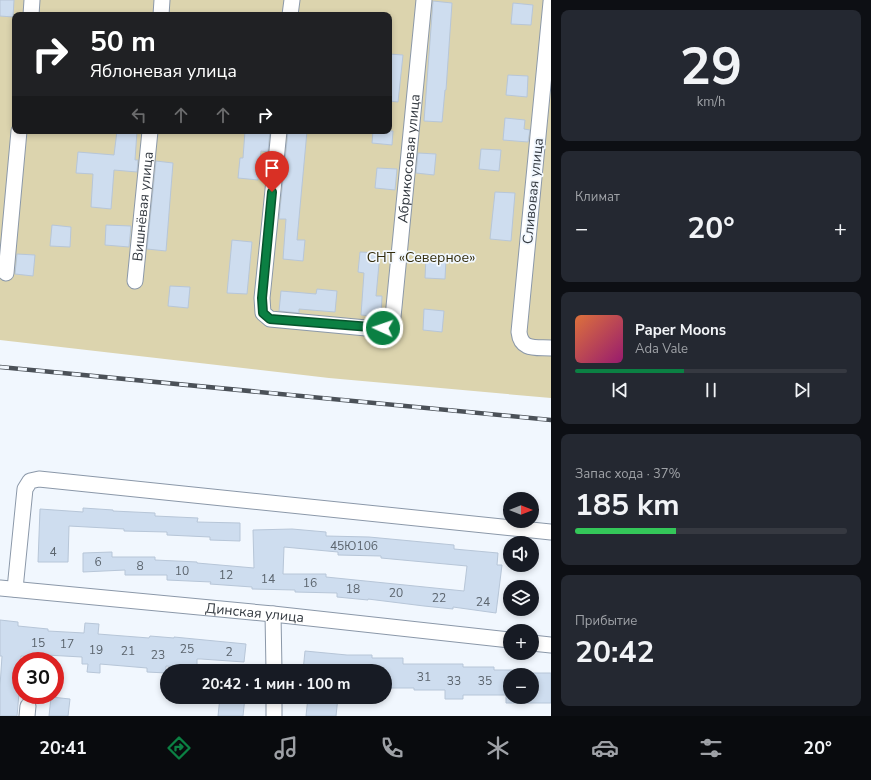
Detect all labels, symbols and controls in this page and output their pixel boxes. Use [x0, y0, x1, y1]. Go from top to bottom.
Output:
text: 50 m [90, 23, 156, 61]
icon: right [24, 28, 76, 80]
text: 29 [680, 31, 742, 102]
text: Яблоневая улица [90, 59, 237, 83]
street label: Абрикосовая улица [393, 93, 424, 224]
text: km/h [697, 93, 725, 111]
icon: left [128, 104, 150, 126]
icon: ahead [170, 104, 192, 126]
icon: ahead [212, 104, 234, 126]
icon: right [254, 104, 276, 126]
street label: Сливовая улица [518, 137, 548, 245]
street label: Вишнёвая улица [128, 151, 157, 262]
pin [255, 151, 289, 192]
icon: arrive [261, 157, 283, 179]
text: Климат [575, 188, 620, 206]
text: 20° [687, 208, 735, 249]
text: − [575, 214, 588, 244]
text: + [834, 214, 847, 244]
park label: СНТ «Северное» [367, 248, 475, 267]
position arrow [362, 307, 404, 349]
text: Paper Moons [635, 320, 726, 340]
text: Ada Vale [635, 340, 688, 358]
icon: previous [609, 379, 631, 401]
icon: pause [700, 379, 722, 401]
icon: next [791, 379, 813, 401]
text: Запас хода · 37% [575, 465, 681, 483]
text: 185 km [575, 485, 680, 526]
north arrow [503, 492, 539, 528]
map controls [503, 492, 539, 704]
button: sound [503, 536, 539, 572]
house number: 45Ю106 [330, 538, 378, 554]
house number: 4 [49, 544, 57, 560]
house number: 6 [94, 554, 102, 570]
house number: 8 [136, 558, 144, 574]
house number: 10 [175, 563, 189, 579]
house number: 12 [219, 567, 233, 583]
house number: 14 [261, 571, 275, 587]
house number: 16 [303, 575, 317, 591]
button: layers [503, 580, 539, 616]
house number: 18 [346, 581, 360, 597]
house number: 20 [389, 585, 403, 601]
house number: 22 [432, 590, 446, 606]
house number: 24 [476, 594, 490, 610]
street label: Динская улица [205, 598, 305, 627]
text: Прибытие [575, 612, 637, 630]
button: + [503, 624, 539, 660]
text: 20:42 [575, 632, 654, 673]
house number: 15 [31, 635, 45, 651]
house number: 17 [60, 636, 74, 652]
house number: 25 [180, 641, 194, 657]
house number: 19 [89, 642, 103, 658]
house number: 21 [121, 643, 135, 659]
house number: 2 [225, 644, 233, 660]
house number: 23 [151, 647, 165, 663]
speed limit sign: 30 [12, 652, 64, 704]
button: − [503, 668, 539, 704]
house number: 31 [417, 669, 431, 685]
house number: 33 [447, 673, 461, 689]
house number: 35 [478, 673, 492, 689]
text: 20:42 · 1 мин · 100 m [201, 674, 351, 694]
icon: directions [165, 734, 193, 762]
icon: music [272, 734, 300, 762]
icon: phone [378, 734, 406, 762]
icon: climate [484, 734, 512, 762]
icon: car [591, 734, 619, 762]
icon: filters [697, 734, 725, 762]
text: 20:41 [39, 736, 87, 760]
text: 20° [803, 736, 832, 760]

